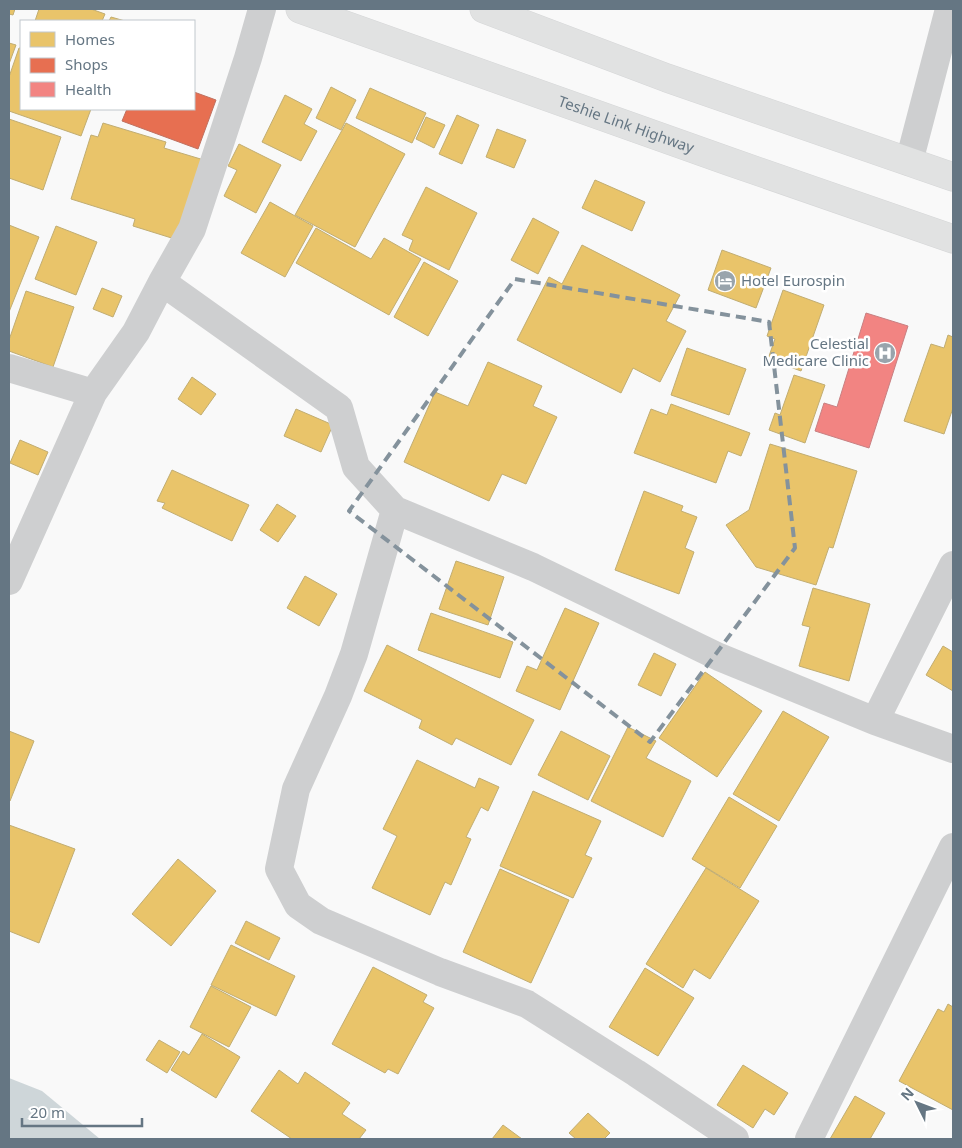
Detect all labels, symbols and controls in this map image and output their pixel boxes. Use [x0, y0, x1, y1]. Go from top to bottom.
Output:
legend [20, 20, 195, 110]
text: Homes [65, 29, 115, 49]
text: Shops [65, 54, 108, 74]
text: Health [65, 79, 112, 99]
street label: Teshie Link Highway [556, 91, 697, 157]
hotel icon: Hotel Eurospin [713, 269, 737, 293]
place label: Hotel Eurospin [741, 270, 845, 290]
place label: Celestial Medicare Clinic [762, 333, 869, 370]
hospital icon: Celestial Medicare Clinic [873, 341, 897, 365]
north arrow [892, 1078, 942, 1128]
text: N [896, 1083, 918, 1105]
scale bar [22, 1096, 142, 1128]
text: 20 m [30, 1102, 65, 1122]

